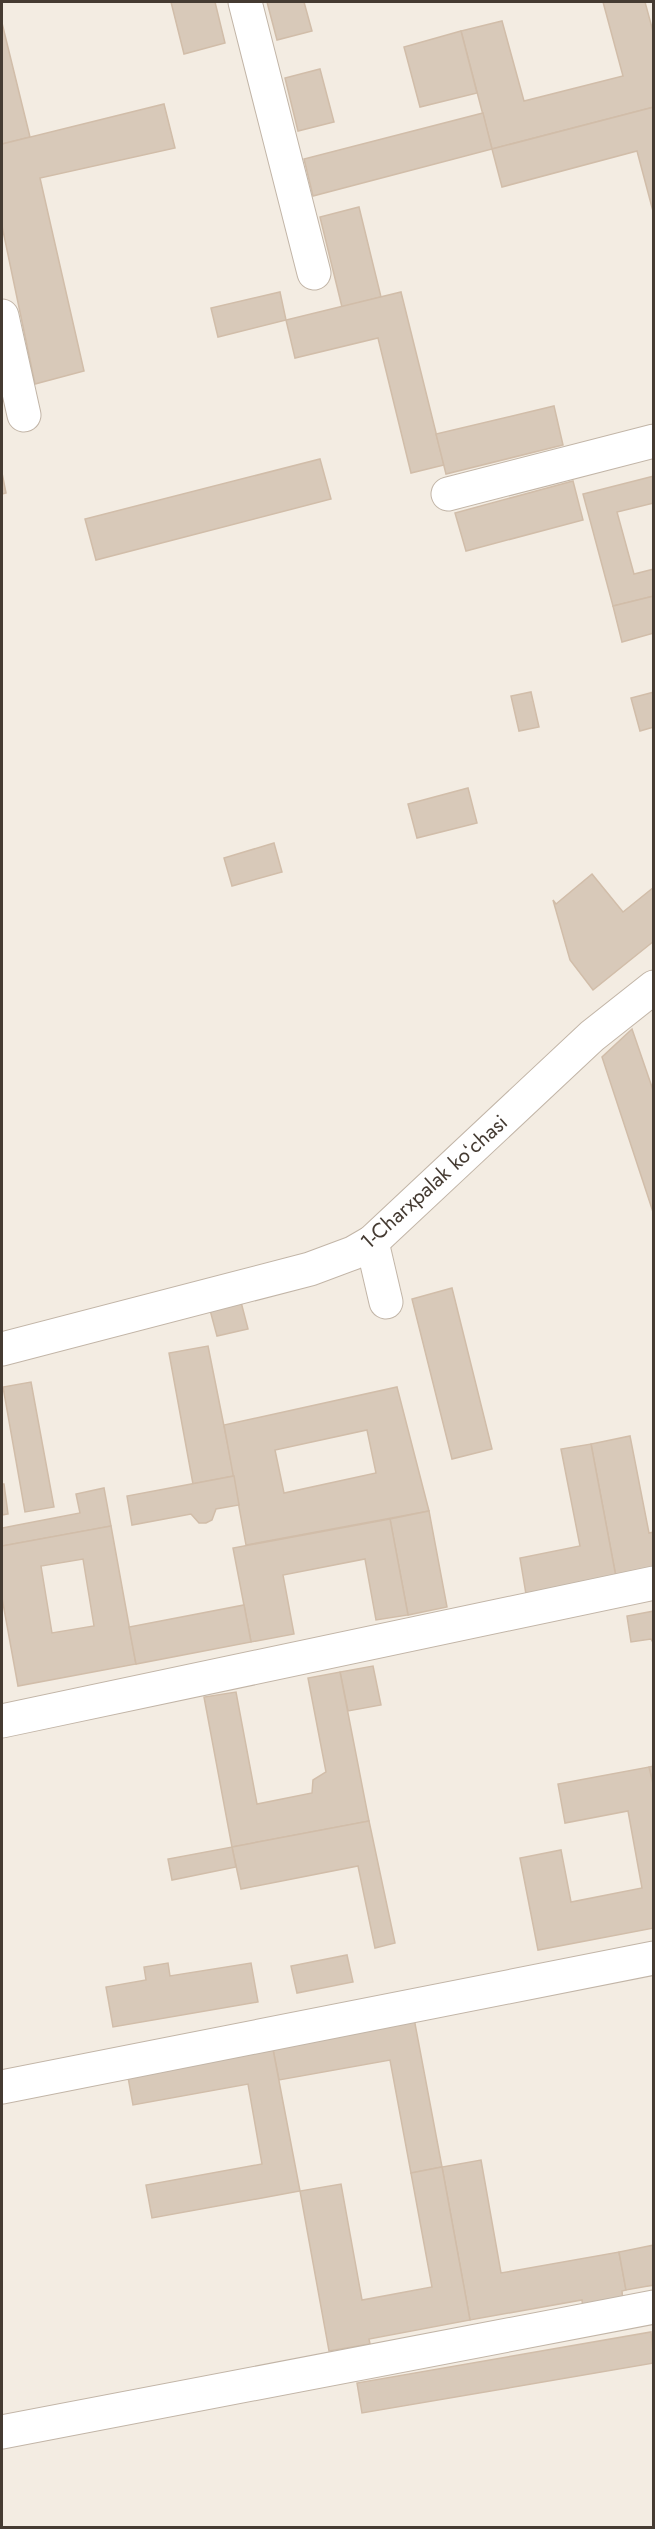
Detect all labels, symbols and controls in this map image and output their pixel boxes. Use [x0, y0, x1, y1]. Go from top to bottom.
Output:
street label: 1-Charxpalak koʻchasi [354, 1108, 514, 1256]

